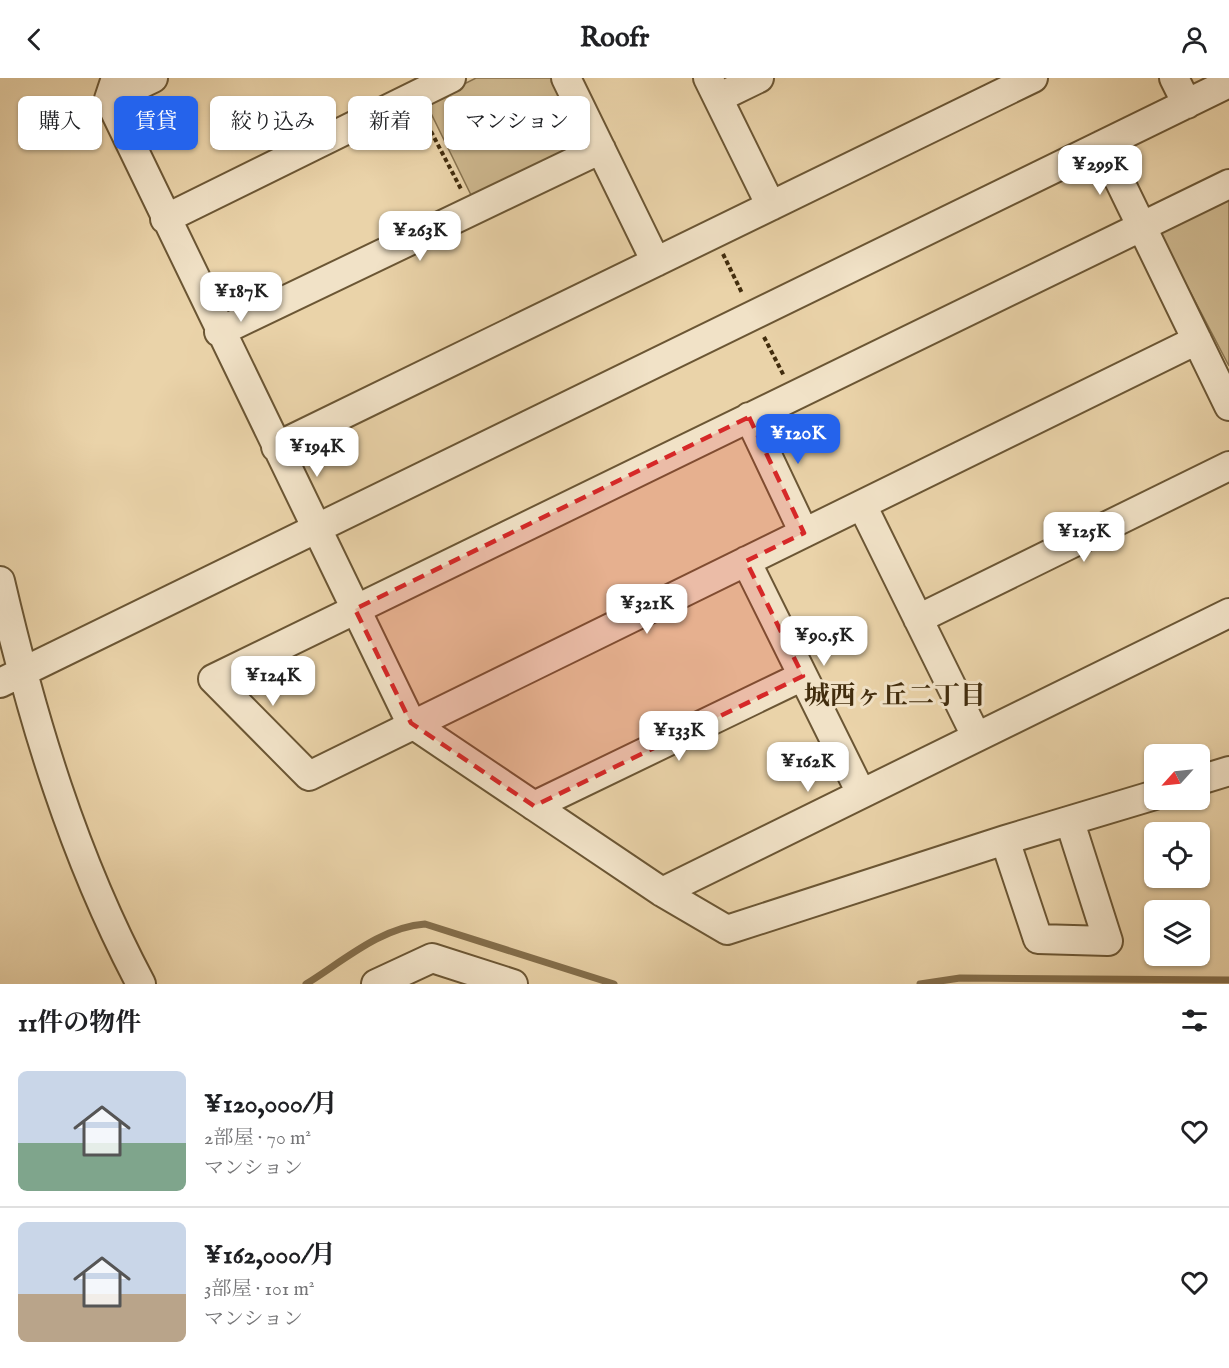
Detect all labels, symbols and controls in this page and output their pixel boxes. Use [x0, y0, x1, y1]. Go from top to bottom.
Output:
text: Roofr [580, 22, 649, 56]
icon: back [18, 23, 51, 56]
icon: person [1178, 23, 1211, 56]
chip: 購入 [18, 96, 102, 150]
chip: 賃貸 [114, 96, 198, 150]
chip: 絞り込み [210, 96, 336, 150]
chip: 新着 [348, 96, 432, 150]
chip: マンション [444, 96, 590, 150]
pin: ¥299K [1058, 145, 1142, 196]
text: ¥299K [1072, 152, 1128, 177]
pin: ¥263K [378, 211, 462, 262]
text: ¥263K [393, 218, 447, 243]
pin: ¥187K [199, 272, 283, 323]
text: ¥187K [214, 279, 268, 304]
pin: ¥120K [756, 414, 840, 465]
text: ¥120K [770, 421, 826, 446]
pin: ¥194K [275, 427, 359, 478]
text: ¥194K [290, 434, 344, 459]
pin: ¥125K [1042, 512, 1126, 563]
text: ¥125K [1057, 519, 1111, 544]
pin: ¥321K [605, 584, 689, 635]
text: ¥321K [620, 591, 674, 616]
pin: ¥90.5K [775, 616, 873, 667]
text: ¥90.5K [794, 623, 854, 648]
pin: ¥124K [231, 656, 315, 707]
text: ¥124K [245, 663, 301, 688]
district label: 城西ヶ丘二丁目 [804, 680, 986, 713]
pin: ¥133K [637, 711, 721, 762]
text: ¥133K [653, 718, 705, 743]
pin: ¥162K [766, 742, 850, 793]
north arrow [1144, 744, 1210, 810]
map controls [1144, 744, 1210, 966]
text: ¥162K [781, 749, 835, 774]
button: locate [1144, 822, 1210, 888]
button: layers [1144, 900, 1210, 966]
icon: filters [1178, 1004, 1211, 1037]
text: 11件の物件 [18, 1007, 141, 1040]
text: ¥120,000/月 [204, 1088, 338, 1121]
icon: home [66, 1095, 138, 1167]
icon: heart [1178, 1115, 1211, 1148]
text: 2部屋 · 70 m² [204, 1126, 311, 1151]
text: マンション [204, 1156, 303, 1181]
text: ¥162,000/月 [204, 1239, 336, 1272]
icon: home [66, 1246, 138, 1318]
icon: heart [1178, 1266, 1211, 1299]
text: 3部屋 · 101 m² [204, 1277, 315, 1302]
text: マンション [204, 1307, 303, 1332]

